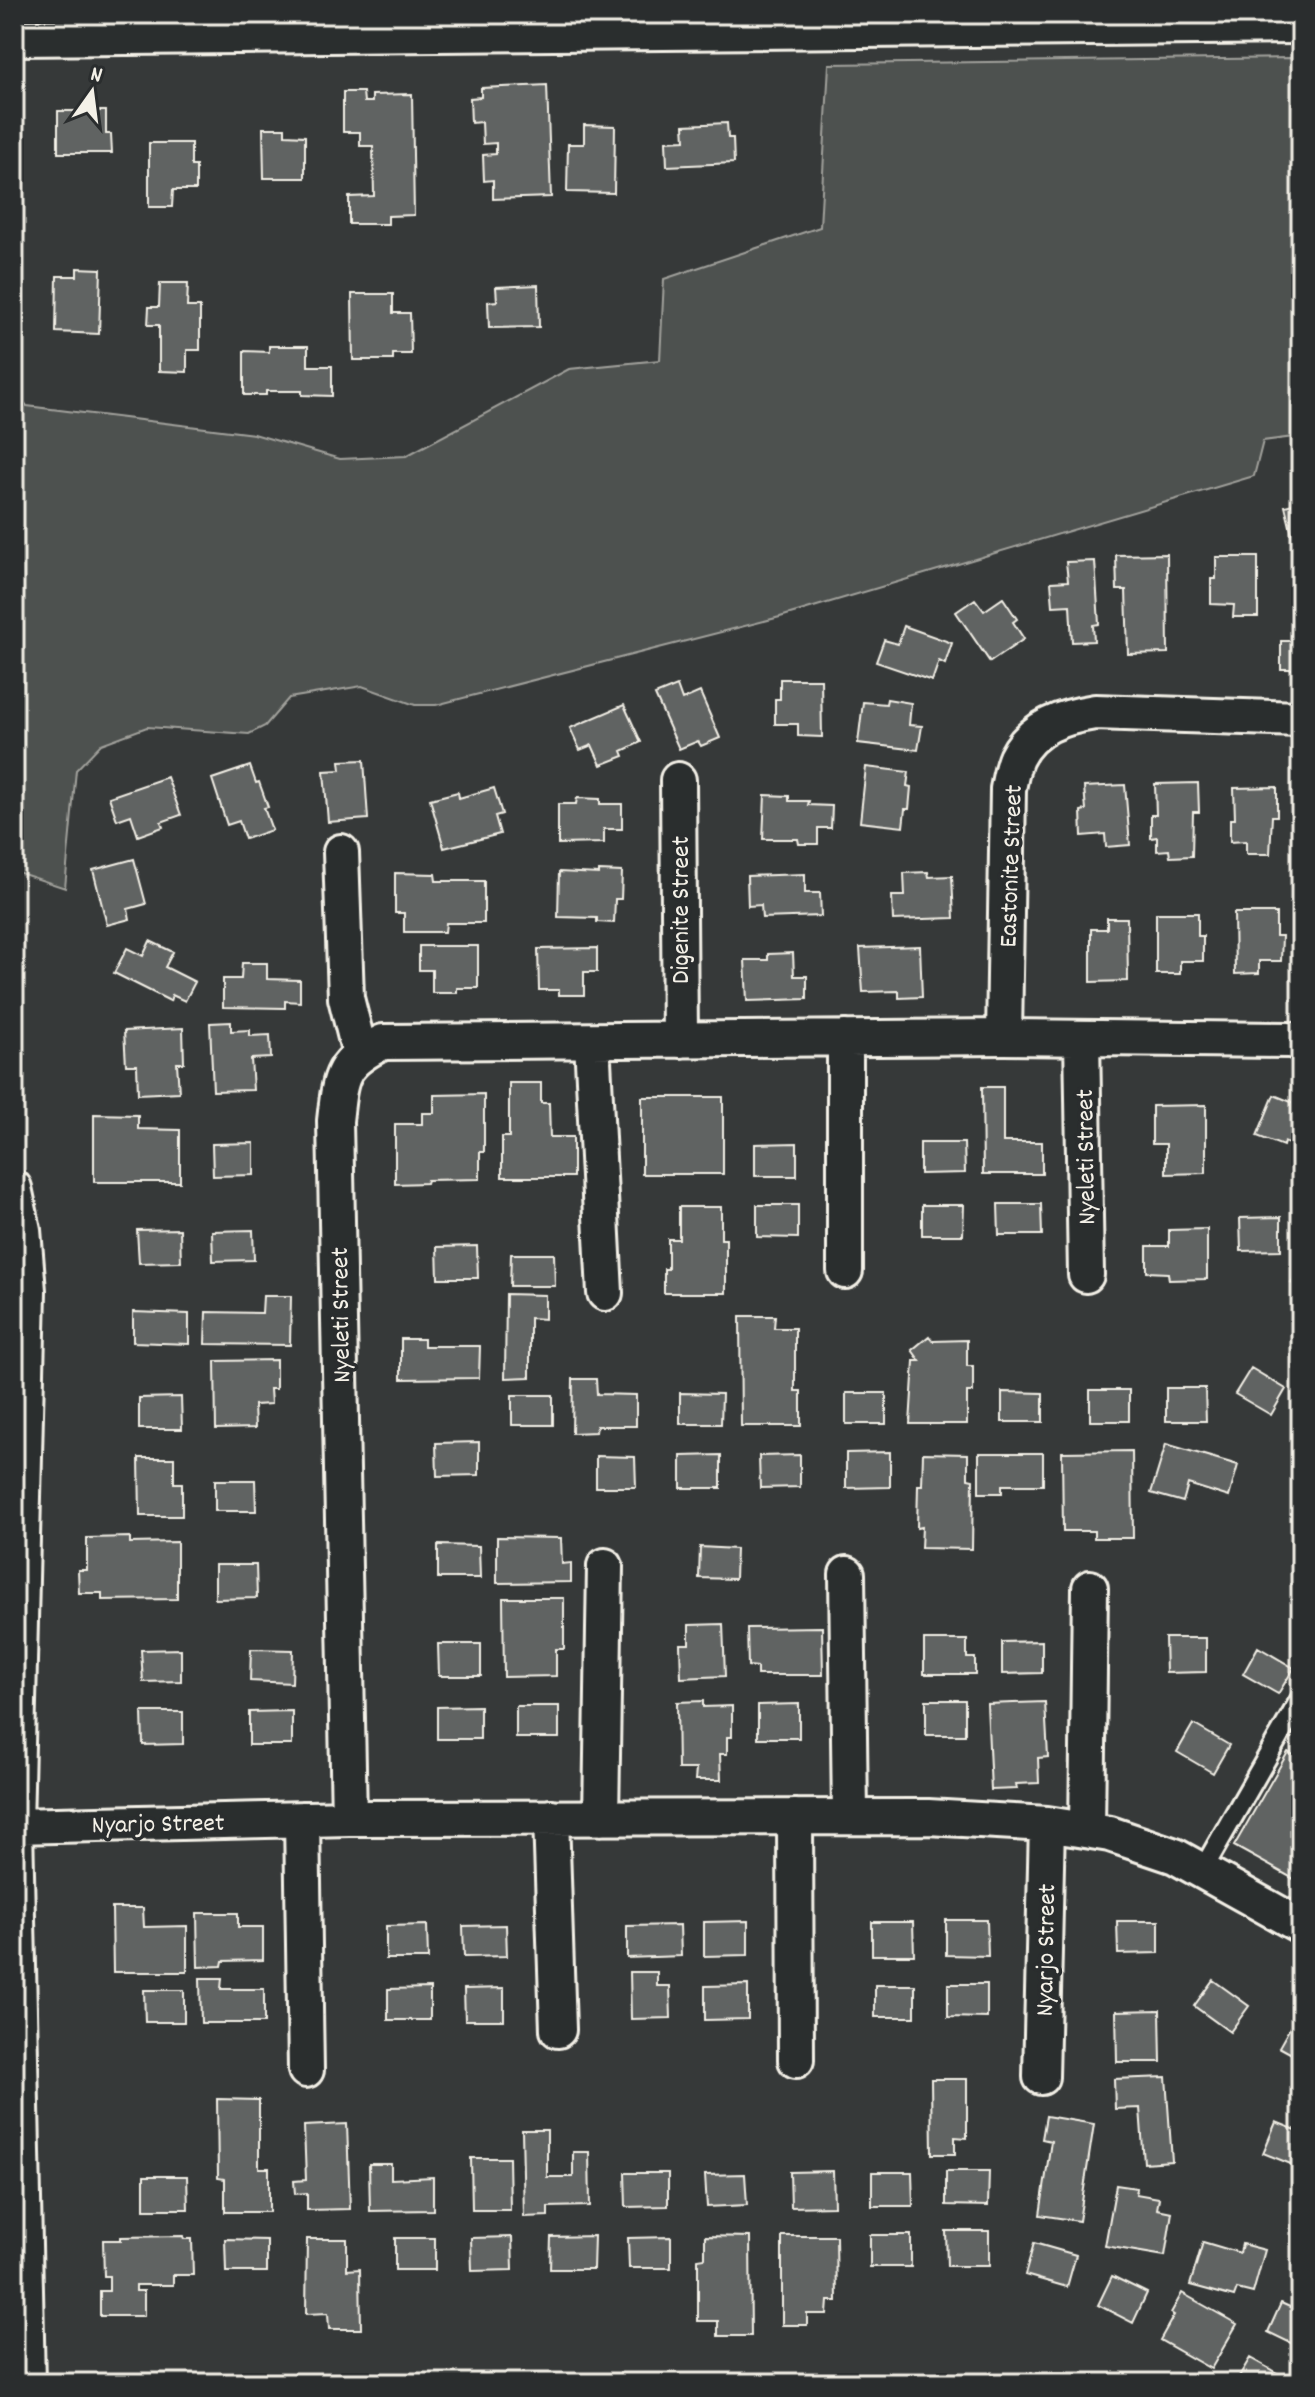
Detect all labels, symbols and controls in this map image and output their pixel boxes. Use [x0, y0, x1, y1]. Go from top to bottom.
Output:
north arrow [52, 52, 132, 132]
text: N [87, 60, 105, 92]
street label: Eastonite Street [991, 784, 1034, 948]
street label: Digenite Street [664, 836, 701, 984]
street label: Nyeleti Street [1068, 1088, 1107, 1225]
street label: Nyeleti Street [323, 1246, 362, 1383]
street label: Nyarjo Street [91, 1806, 225, 1845]
street label: Nyarjo Street [1028, 1883, 1067, 2017]

